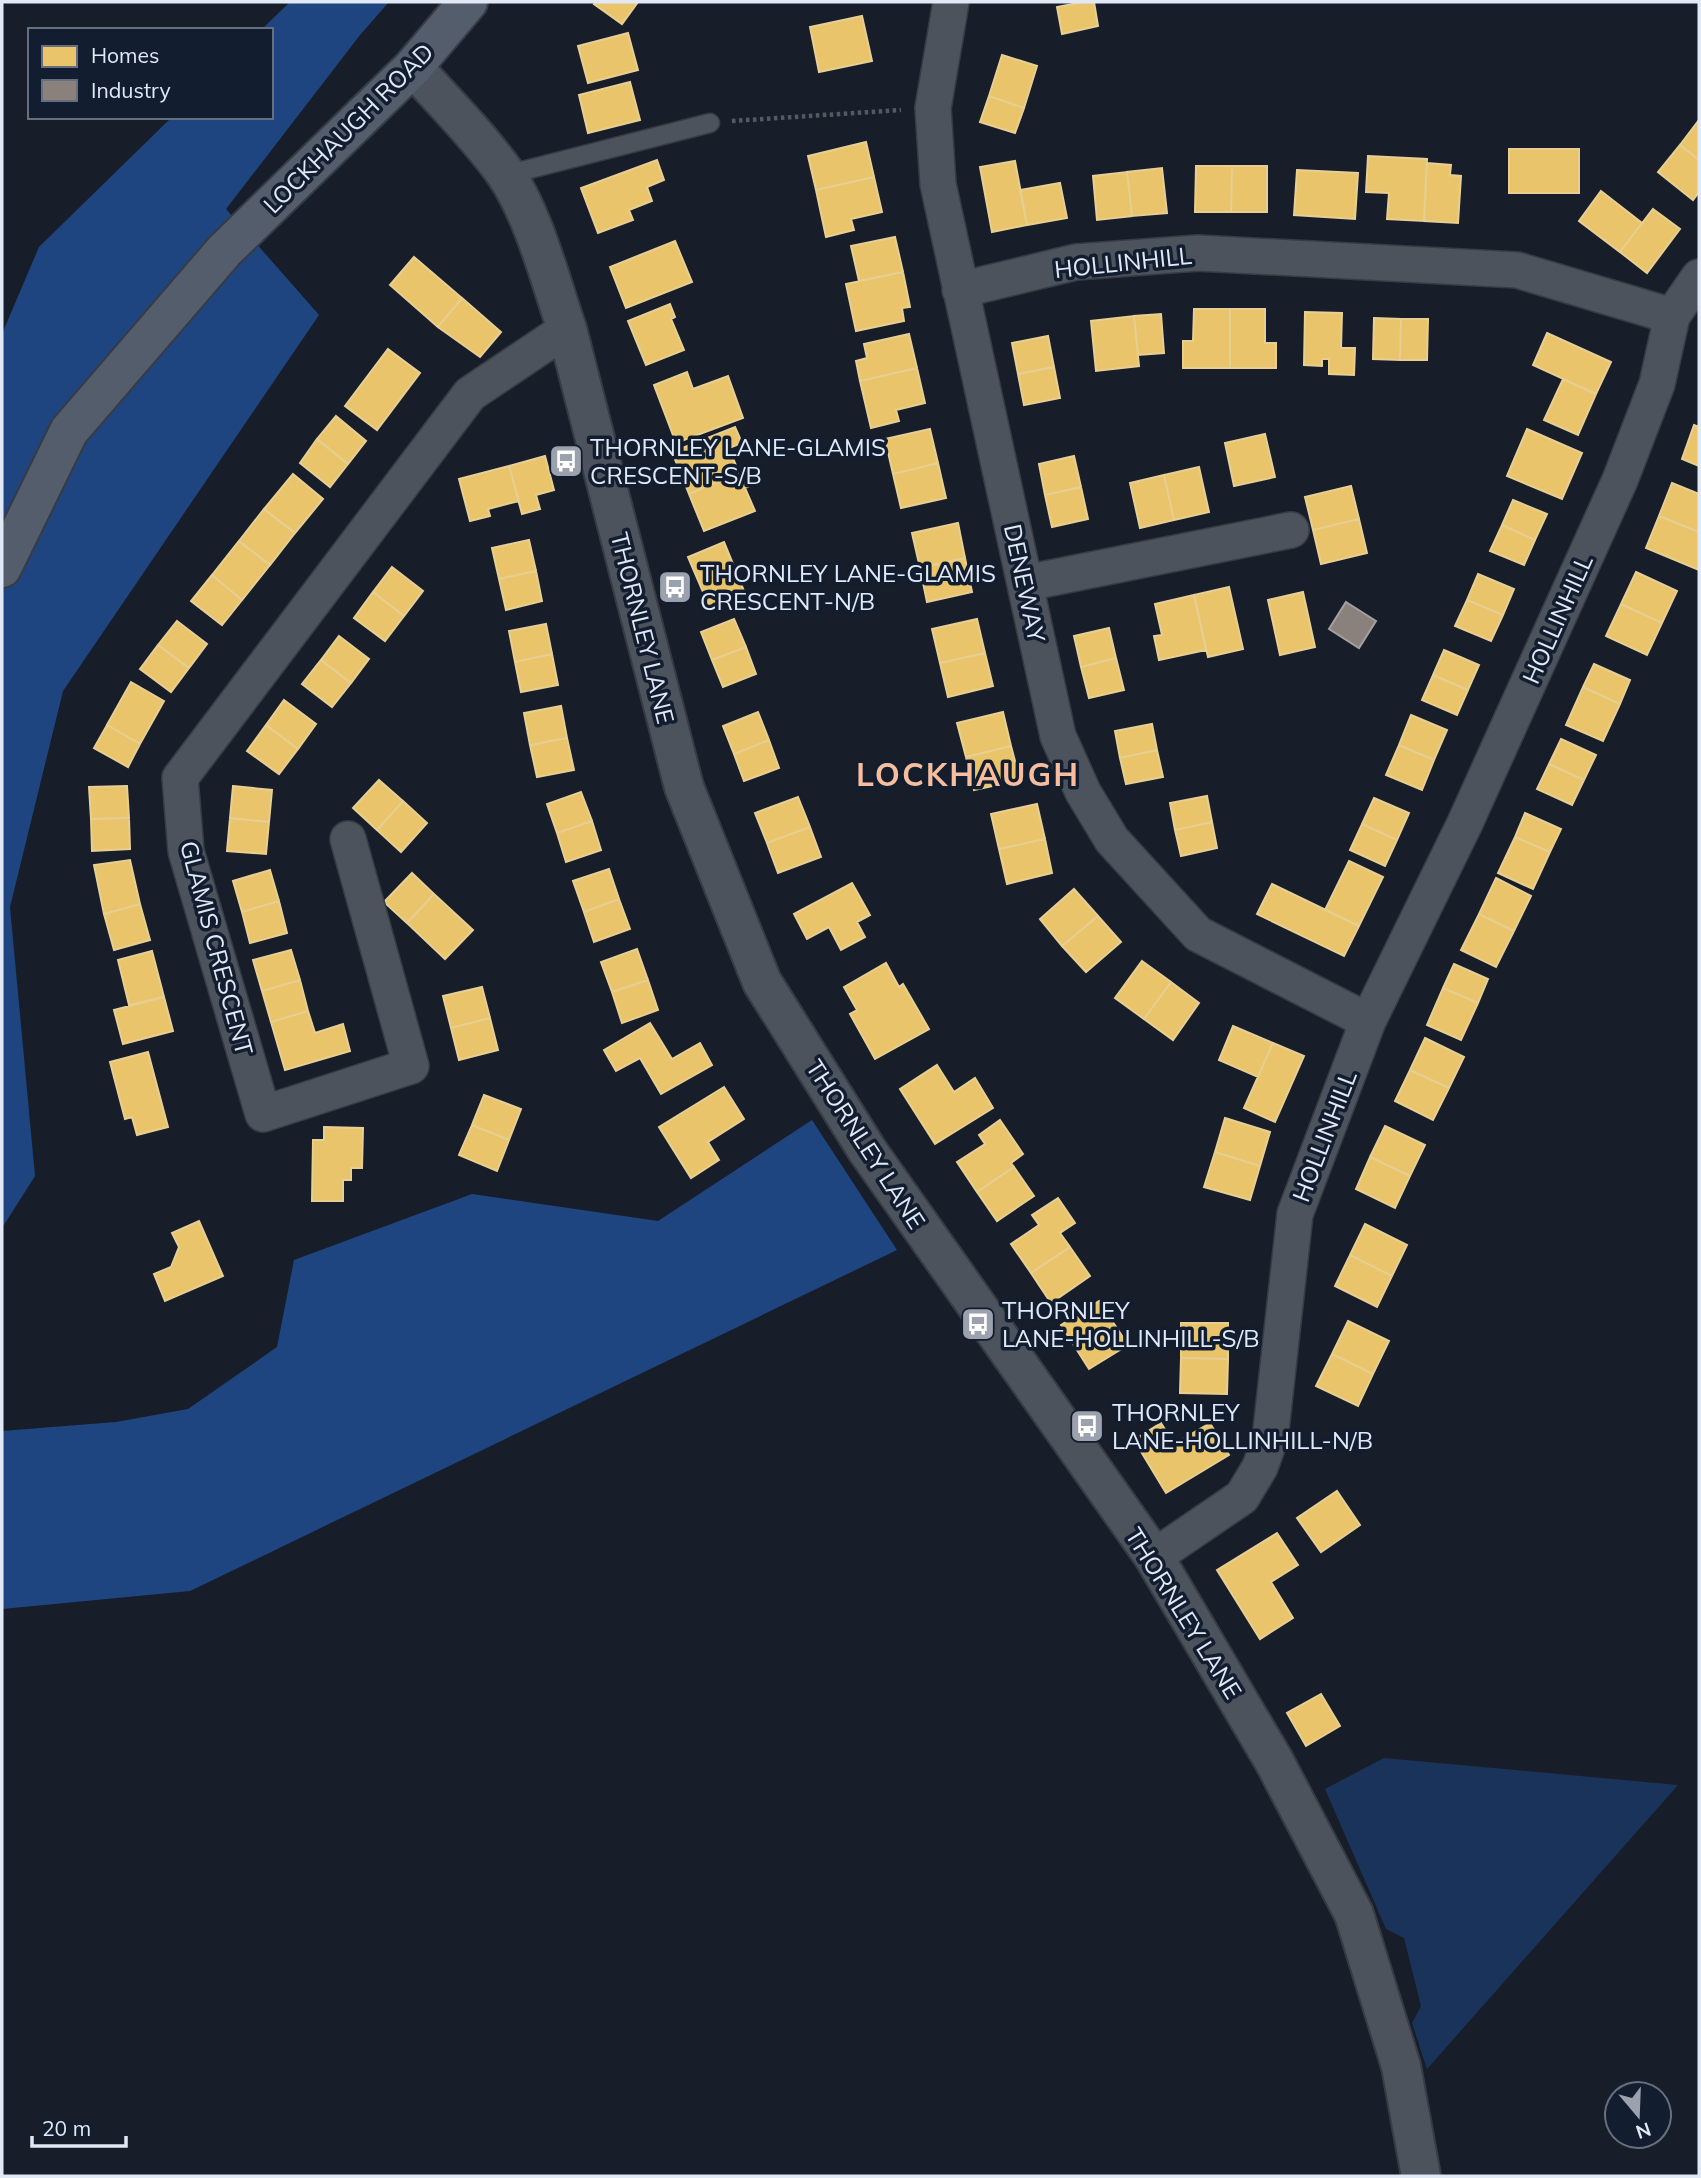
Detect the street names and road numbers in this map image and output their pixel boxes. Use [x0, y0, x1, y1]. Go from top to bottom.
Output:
street label: LOCKHAUGH ROAD [257, 37, 439, 219]
street label: HOLLINHILL [1053, 240, 1193, 284]
street label: DENEWAY [998, 521, 1052, 645]
street label: THORNLEY LANE [605, 529, 681, 727]
street label: HOLLINHILL [1515, 550, 1599, 688]
street label: GLAMIS CRESCENT [174, 838, 260, 1059]
street label: THORNLEY LANE [800, 1054, 932, 1234]
street label: HOLLINHILL [1285, 1066, 1363, 1206]
street label: THORNLEY LANE [1119, 1522, 1249, 1704]

